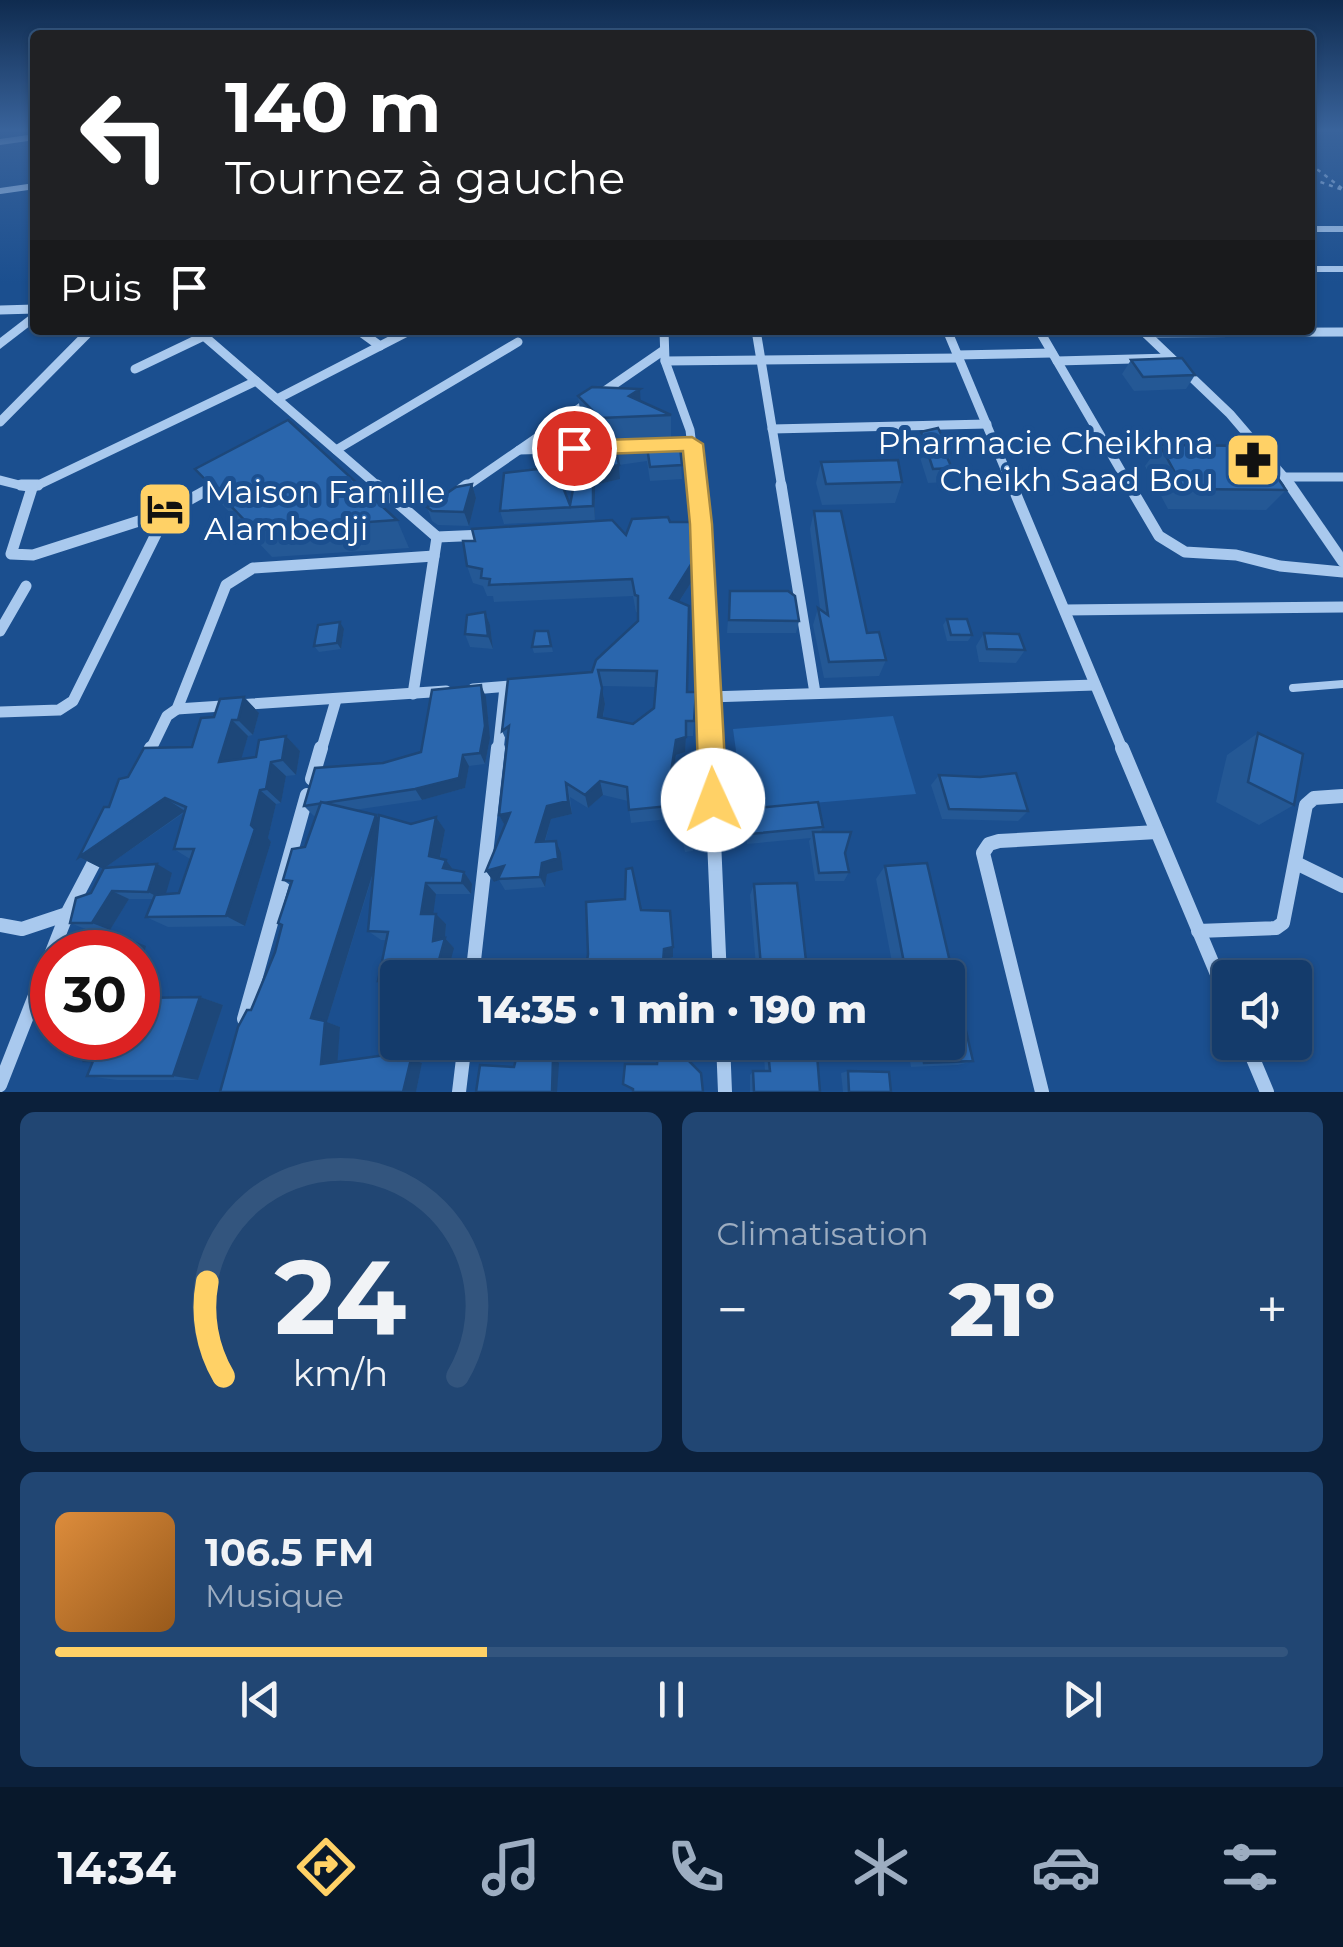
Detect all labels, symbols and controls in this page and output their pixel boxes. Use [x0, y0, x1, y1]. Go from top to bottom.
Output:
text: 140 m [225, 64, 441, 150]
icon: left [60, 70, 190, 200]
text: Tournez à gauche [225, 150, 625, 205]
icon: arrive [162, 260, 217, 315]
text: Puis [60, 264, 142, 311]
pin [532, 406, 617, 491]
icon: arrive [547, 421, 602, 476]
place label: Pharmacie Cheikhna Cheikh Saad Bou [877, 423, 1214, 499]
pharmacy icon: Pharmacie Cheikhna Cheikh Saad Bou [1223, 430, 1283, 490]
place label: Maison Famille Alambedji [204, 472, 445, 548]
hotel icon: Maison Famille Alambedji [135, 479, 195, 539]
position arrow [661, 748, 765, 852]
speed limit sign: 30 [30, 930, 160, 1060]
map controls [1212, 960, 1312, 1060]
button: sound [1212, 960, 1312, 1060]
text: 14:35 · 1 min · 190 m [478, 986, 867, 1033]
text: Climatisation [717, 1214, 929, 1253]
text: 24 [275, 1233, 407, 1360]
text: 21° [949, 1263, 1056, 1355]
text: − [717, 1276, 748, 1343]
text: + [1256, 1276, 1288, 1343]
text: km/h [293, 1351, 388, 1395]
text: 106.5 FM [205, 1529, 374, 1576]
text: Musique [205, 1576, 344, 1615]
icon: previous [233, 1672, 288, 1727]
icon: pause [644, 1672, 699, 1727]
icon: next [1055, 1672, 1110, 1727]
icon: directions [291, 1832, 361, 1902]
icon: music [476, 1832, 546, 1902]
icon: phone [661, 1832, 731, 1902]
icon: climate [846, 1832, 916, 1902]
icon: car [1031, 1832, 1101, 1902]
icon: filters [1215, 1832, 1285, 1902]
text: 14:34 [57, 1840, 176, 1895]

